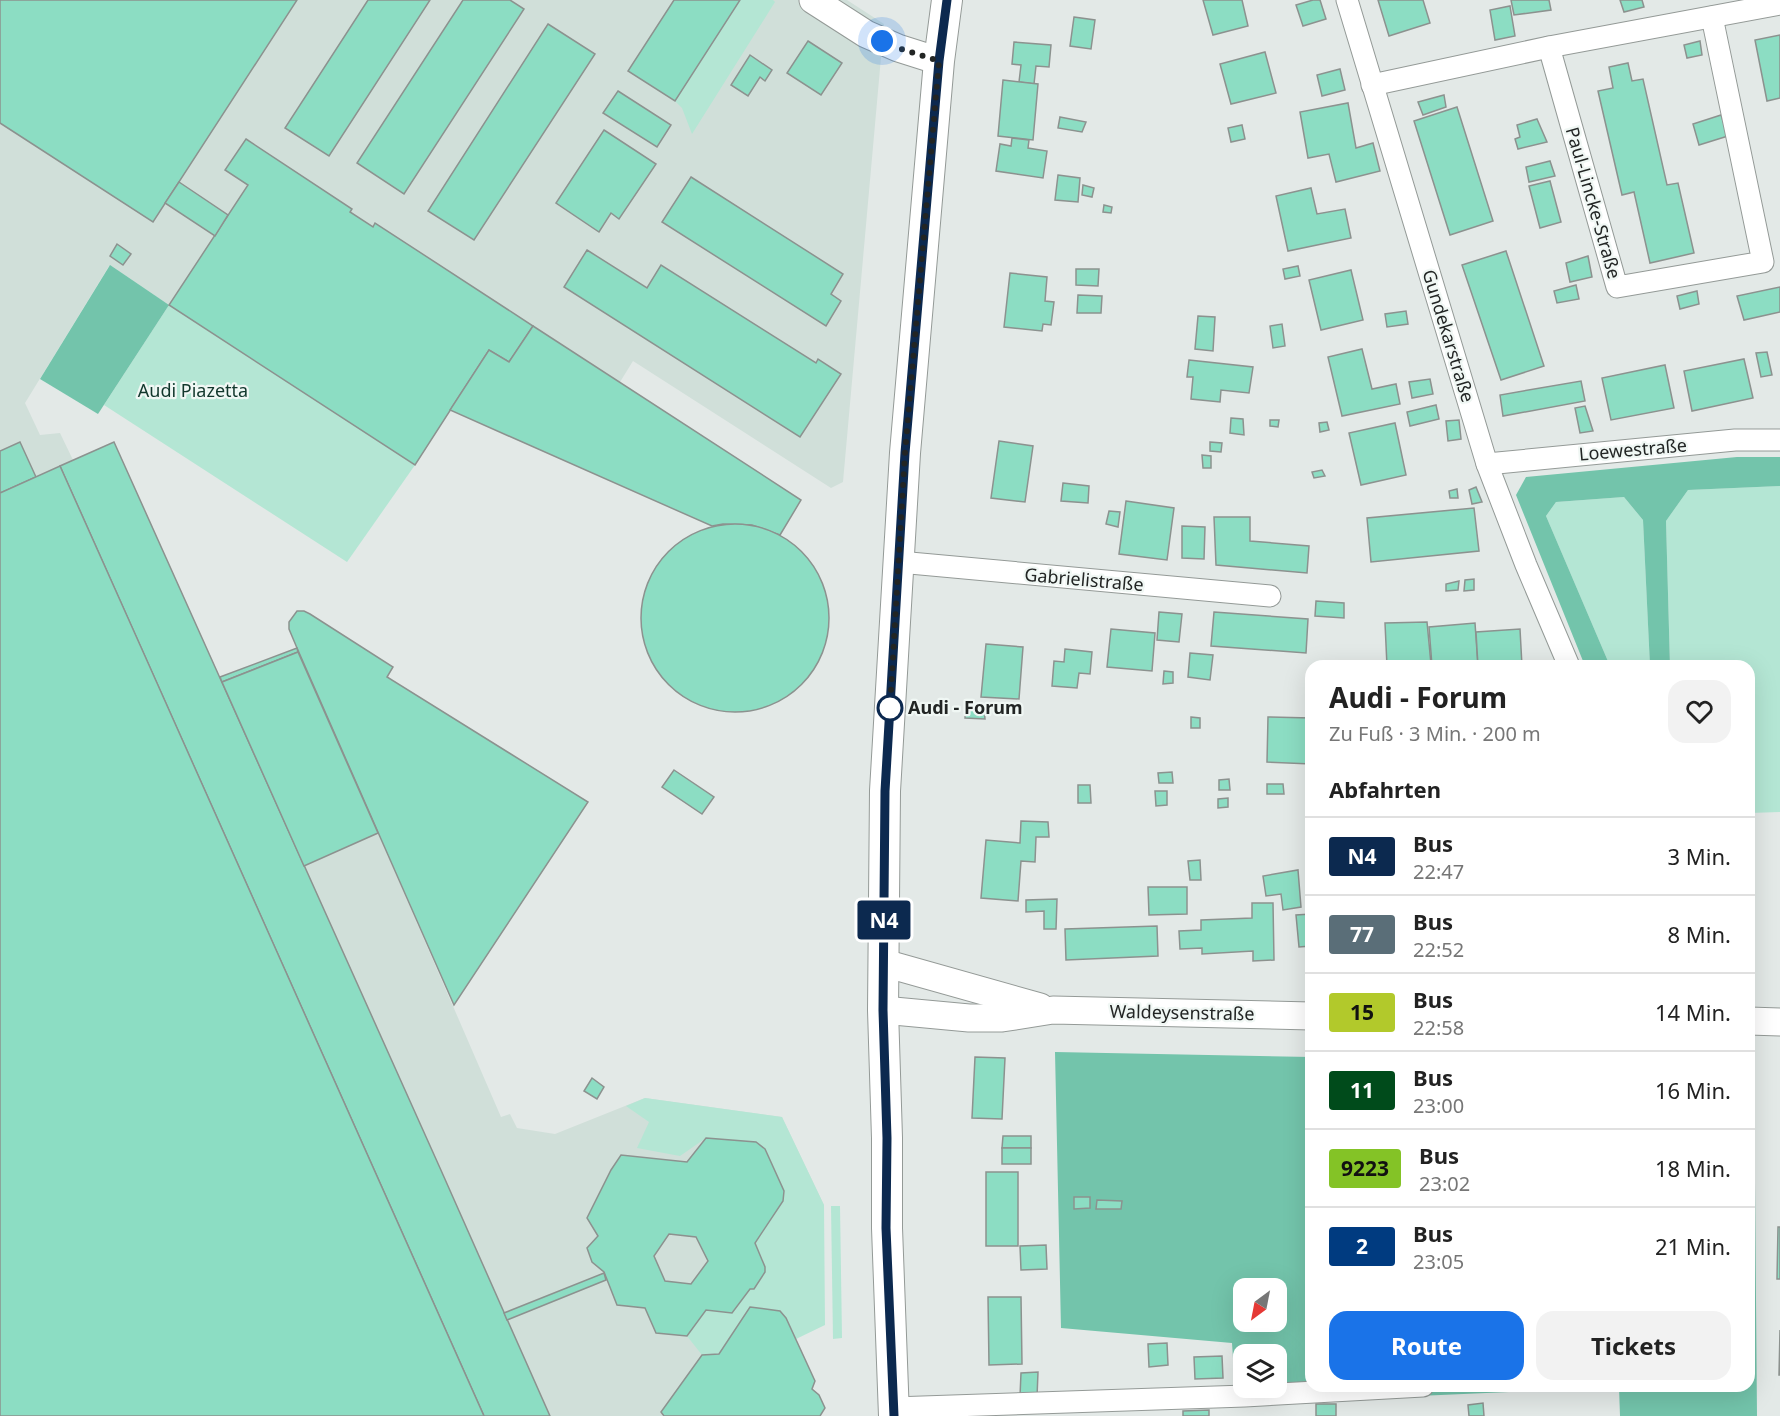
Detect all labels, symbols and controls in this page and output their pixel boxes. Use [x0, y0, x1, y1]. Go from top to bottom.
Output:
your location [867, 26, 897, 56]
street label: Paul-Lincke-Straße [1561, 124, 1627, 281]
street label: Gundekarstraße [1417, 266, 1481, 405]
park label: Audi Piazetta [138, 378, 248, 402]
street label: Loewestraße [1578, 432, 1688, 466]
street label: Gabrielistraße [1023, 562, 1145, 596]
text: Audi - Forum [1329, 678, 1507, 716]
button: heart [1668, 680, 1731, 743]
marker: Audi - Forum [877, 695, 903, 721]
place label: Audi - Forum [908, 695, 1022, 719]
text: Zu Fuß · 3 Min. · 200 m [1329, 720, 1541, 747]
text: Abfahrten [1329, 774, 1441, 804]
text: Bus [1413, 828, 1453, 858]
text: 3 Min. [1668, 841, 1731, 871]
text: N4 [1347, 842, 1377, 870]
text: 22:47 [1413, 858, 1464, 885]
line badge: N4 [857, 900, 911, 940]
text: N4 [869, 906, 899, 934]
text: Bus [1413, 906, 1453, 936]
text: 8 Min. [1668, 919, 1731, 949]
text: 77 [1350, 920, 1374, 948]
text: 22:52 [1413, 936, 1464, 963]
text: Bus [1413, 984, 1453, 1014]
text: 14 Min. [1655, 997, 1731, 1027]
text: 15 [1350, 998, 1374, 1026]
street label: Waldeysenstraße [1109, 999, 1255, 1025]
text: 22:58 [1413, 1014, 1464, 1041]
text: Bus [1413, 1062, 1453, 1092]
text: 16 Min. [1655, 1075, 1731, 1105]
text: 11 [1350, 1076, 1374, 1104]
text: 23:00 [1413, 1092, 1464, 1119]
text: Bus [1419, 1140, 1459, 1170]
text: 18 Min. [1655, 1153, 1731, 1183]
text: 9223 [1341, 1154, 1389, 1182]
text: 23:02 [1419, 1170, 1470, 1197]
text: Bus [1413, 1218, 1453, 1248]
text: 21 Min. [1655, 1231, 1731, 1261]
text: 2 [1356, 1232, 1368, 1260]
text: 23:05 [1413, 1248, 1464, 1275]
north arrow [1233, 1278, 1287, 1332]
map controls [1233, 1278, 1287, 1398]
button: Route [1329, 1311, 1524, 1380]
button: Tickets [1536, 1311, 1731, 1380]
button: layers [1233, 1344, 1287, 1398]

